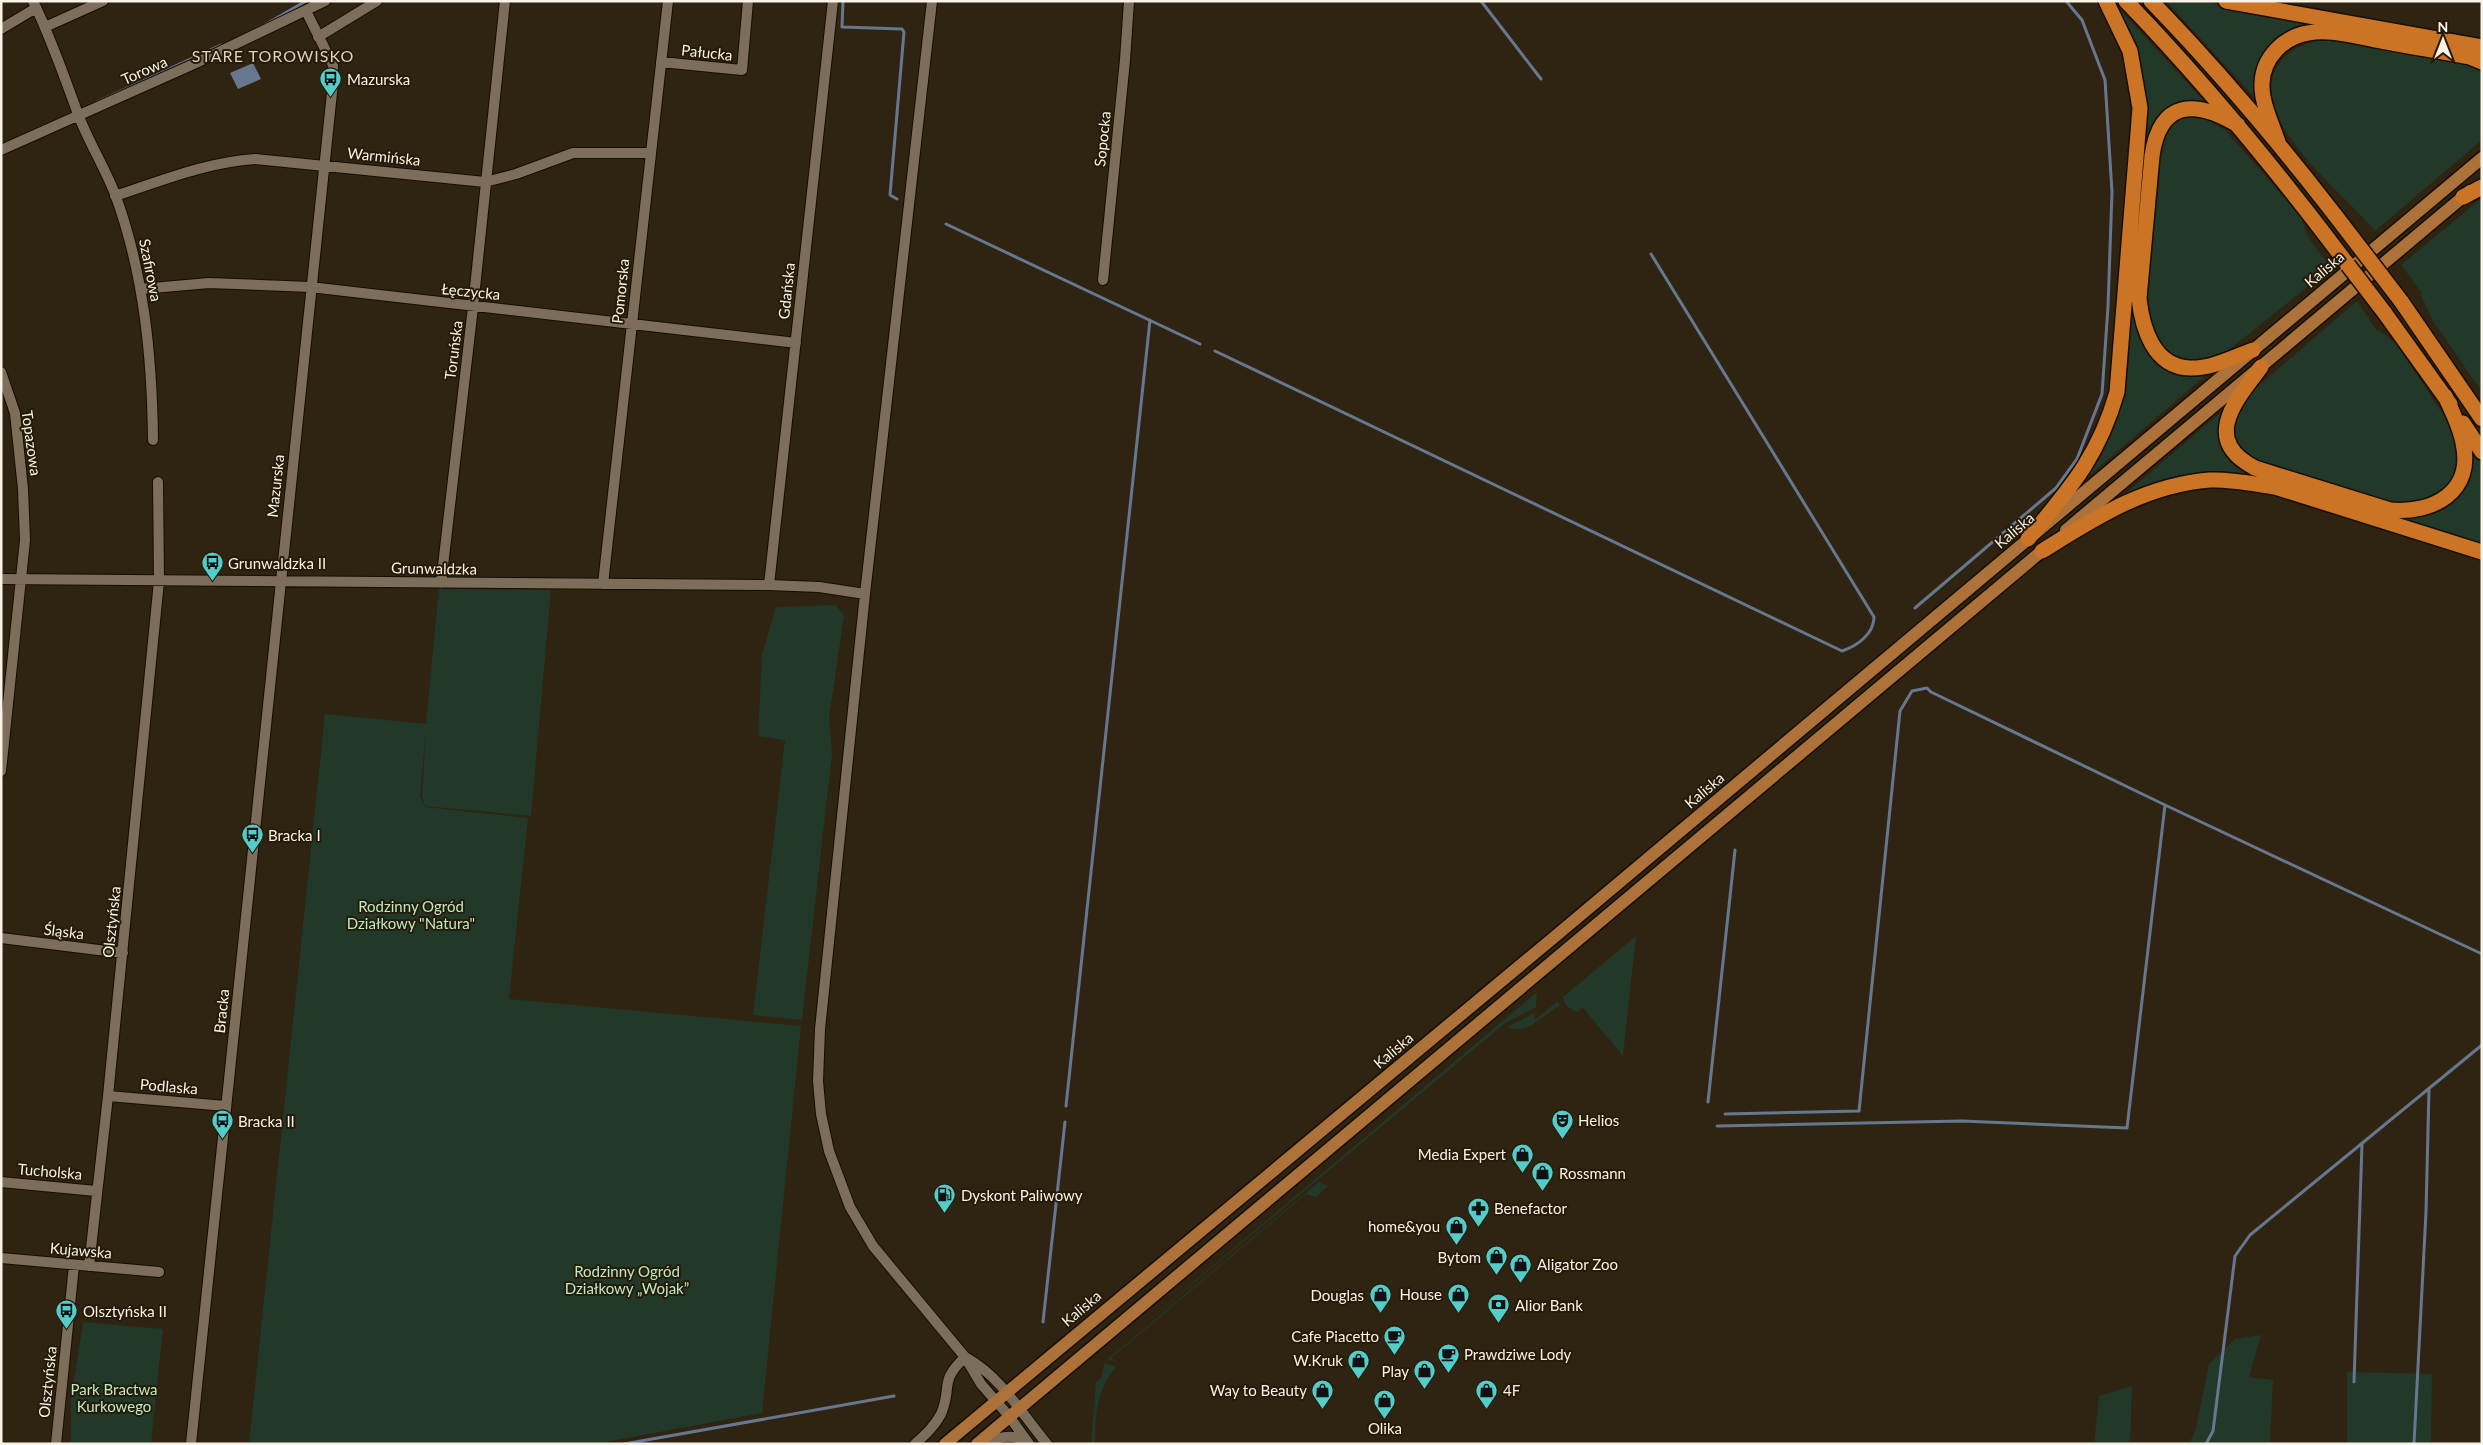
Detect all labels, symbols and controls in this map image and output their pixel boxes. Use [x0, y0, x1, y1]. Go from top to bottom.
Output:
north arrow [2418, 15, 2468, 65]
text: N [2438, 18, 2448, 35]
street label: Pałucka [680, 40, 734, 64]
district label: STARE TOROWISKO [192, 46, 354, 65]
street label: Torowa [118, 52, 170, 88]
bus stop icon: Mazurska [319, 67, 343, 98]
place label: Mazurska [347, 70, 410, 88]
street label: Sopocka [1090, 110, 1114, 168]
street label: Warmińska [347, 143, 421, 169]
street label: Szafirowa [136, 237, 166, 303]
street label: Kaliska [2301, 247, 2347, 291]
street label: Pomorska [608, 258, 632, 324]
street label: Gdańska [774, 262, 798, 320]
street label: Łęczycka [441, 279, 501, 303]
street label: Toruńska [440, 319, 466, 381]
street label: Topazowa [19, 409, 45, 477]
street label: Mazurska [263, 454, 287, 518]
street label: Kaliska [1991, 508, 2037, 552]
bus stop icon: Grunwaldzka II [200, 551, 224, 582]
place label: Grunwaldzka II [228, 554, 326, 572]
street label: Grunwaldzka [391, 558, 477, 578]
street label: Kaliska [1681, 768, 1727, 812]
bus stop icon: Bracka I [240, 823, 264, 854]
place label: Bracka I [268, 826, 321, 844]
street label: Olsztyńska [98, 885, 124, 959]
park label: Rodzinny Ogród Działkowy "Natura" [347, 897, 475, 932]
street label: Śląska [43, 920, 85, 942]
street label: Bracka [210, 988, 232, 1034]
street label: Kaliska [1370, 1028, 1416, 1072]
street label: Podlaska [139, 1075, 199, 1097]
theatre icon: Helios [1550, 1108, 1574, 1139]
bus stop icon: Bracka II [210, 1109, 234, 1140]
place label: Helios [1578, 1111, 1619, 1129]
place label: Bracka II [238, 1112, 295, 1130]
shop icon: Media Expert [1510, 1142, 1534, 1173]
place label: Media Expert [1418, 1145, 1507, 1163]
street label: Tucholska [17, 1159, 83, 1183]
shop icon: Rossmann [1531, 1161, 1555, 1192]
place label: Rossmann [1559, 1164, 1626, 1182]
fuel station icon: Dyskont Paliwowy [933, 1183, 957, 1214]
place label: Dyskont Paliwowy [961, 1186, 1083, 1204]
pharmacy icon: Benefactor [1466, 1196, 1490, 1227]
place label: Benefactor [1494, 1199, 1567, 1217]
shop icon: home&you [1444, 1214, 1468, 1245]
place label: home&you [1368, 1217, 1440, 1235]
street label: Kujawska [49, 1238, 113, 1262]
shop icon: Bytom [1485, 1245, 1509, 1276]
place label: Bytom [1438, 1248, 1481, 1266]
shop icon: Aligator Zoo [1509, 1252, 1533, 1283]
place label: Aligator Zoo [1537, 1255, 1618, 1273]
park label: Rodzinny Ogród Działkowy „Wojak” [565, 1262, 689, 1297]
shop icon: House [1446, 1282, 1470, 1313]
shop icon: Douglas [1368, 1283, 1392, 1314]
place label: House [1399, 1285, 1442, 1303]
street label: Kaliska [1058, 1286, 1104, 1330]
place label: Douglas [1311, 1286, 1364, 1304]
bank icon: Alior Bank [1487, 1293, 1511, 1324]
place label: Alior Bank [1515, 1296, 1583, 1314]
bus stop icon: Olsztyńska II [55, 1299, 79, 1330]
place label: Olsztyńska II [83, 1302, 167, 1320]
cafe icon: Cafe Piacetto [1383, 1324, 1407, 1355]
place label: Cafe Piacetto [1291, 1327, 1379, 1345]
cafe icon: Prawdziwe Lody [1436, 1342, 1460, 1373]
street label: Olsztyńska [34, 1345, 60, 1419]
place label: Prawdziwe Lody [1464, 1345, 1572, 1363]
shop icon: W.Kruk [1347, 1348, 1371, 1379]
place label: W.Kruk [1293, 1351, 1343, 1369]
shop icon: Play [1413, 1359, 1437, 1390]
place label: Play [1381, 1362, 1409, 1380]
shop icon: Way to Beauty [1311, 1378, 1335, 1409]
shop icon: 4F [1475, 1378, 1499, 1409]
park label: Park Bractwa Kurkowego [70, 1380, 158, 1415]
place label: Way to Beauty [1210, 1381, 1307, 1399]
place label: 4F [1503, 1381, 1520, 1399]
shop icon: Olika [1373, 1388, 1397, 1419]
place label: Olika [1368, 1419, 1402, 1437]

